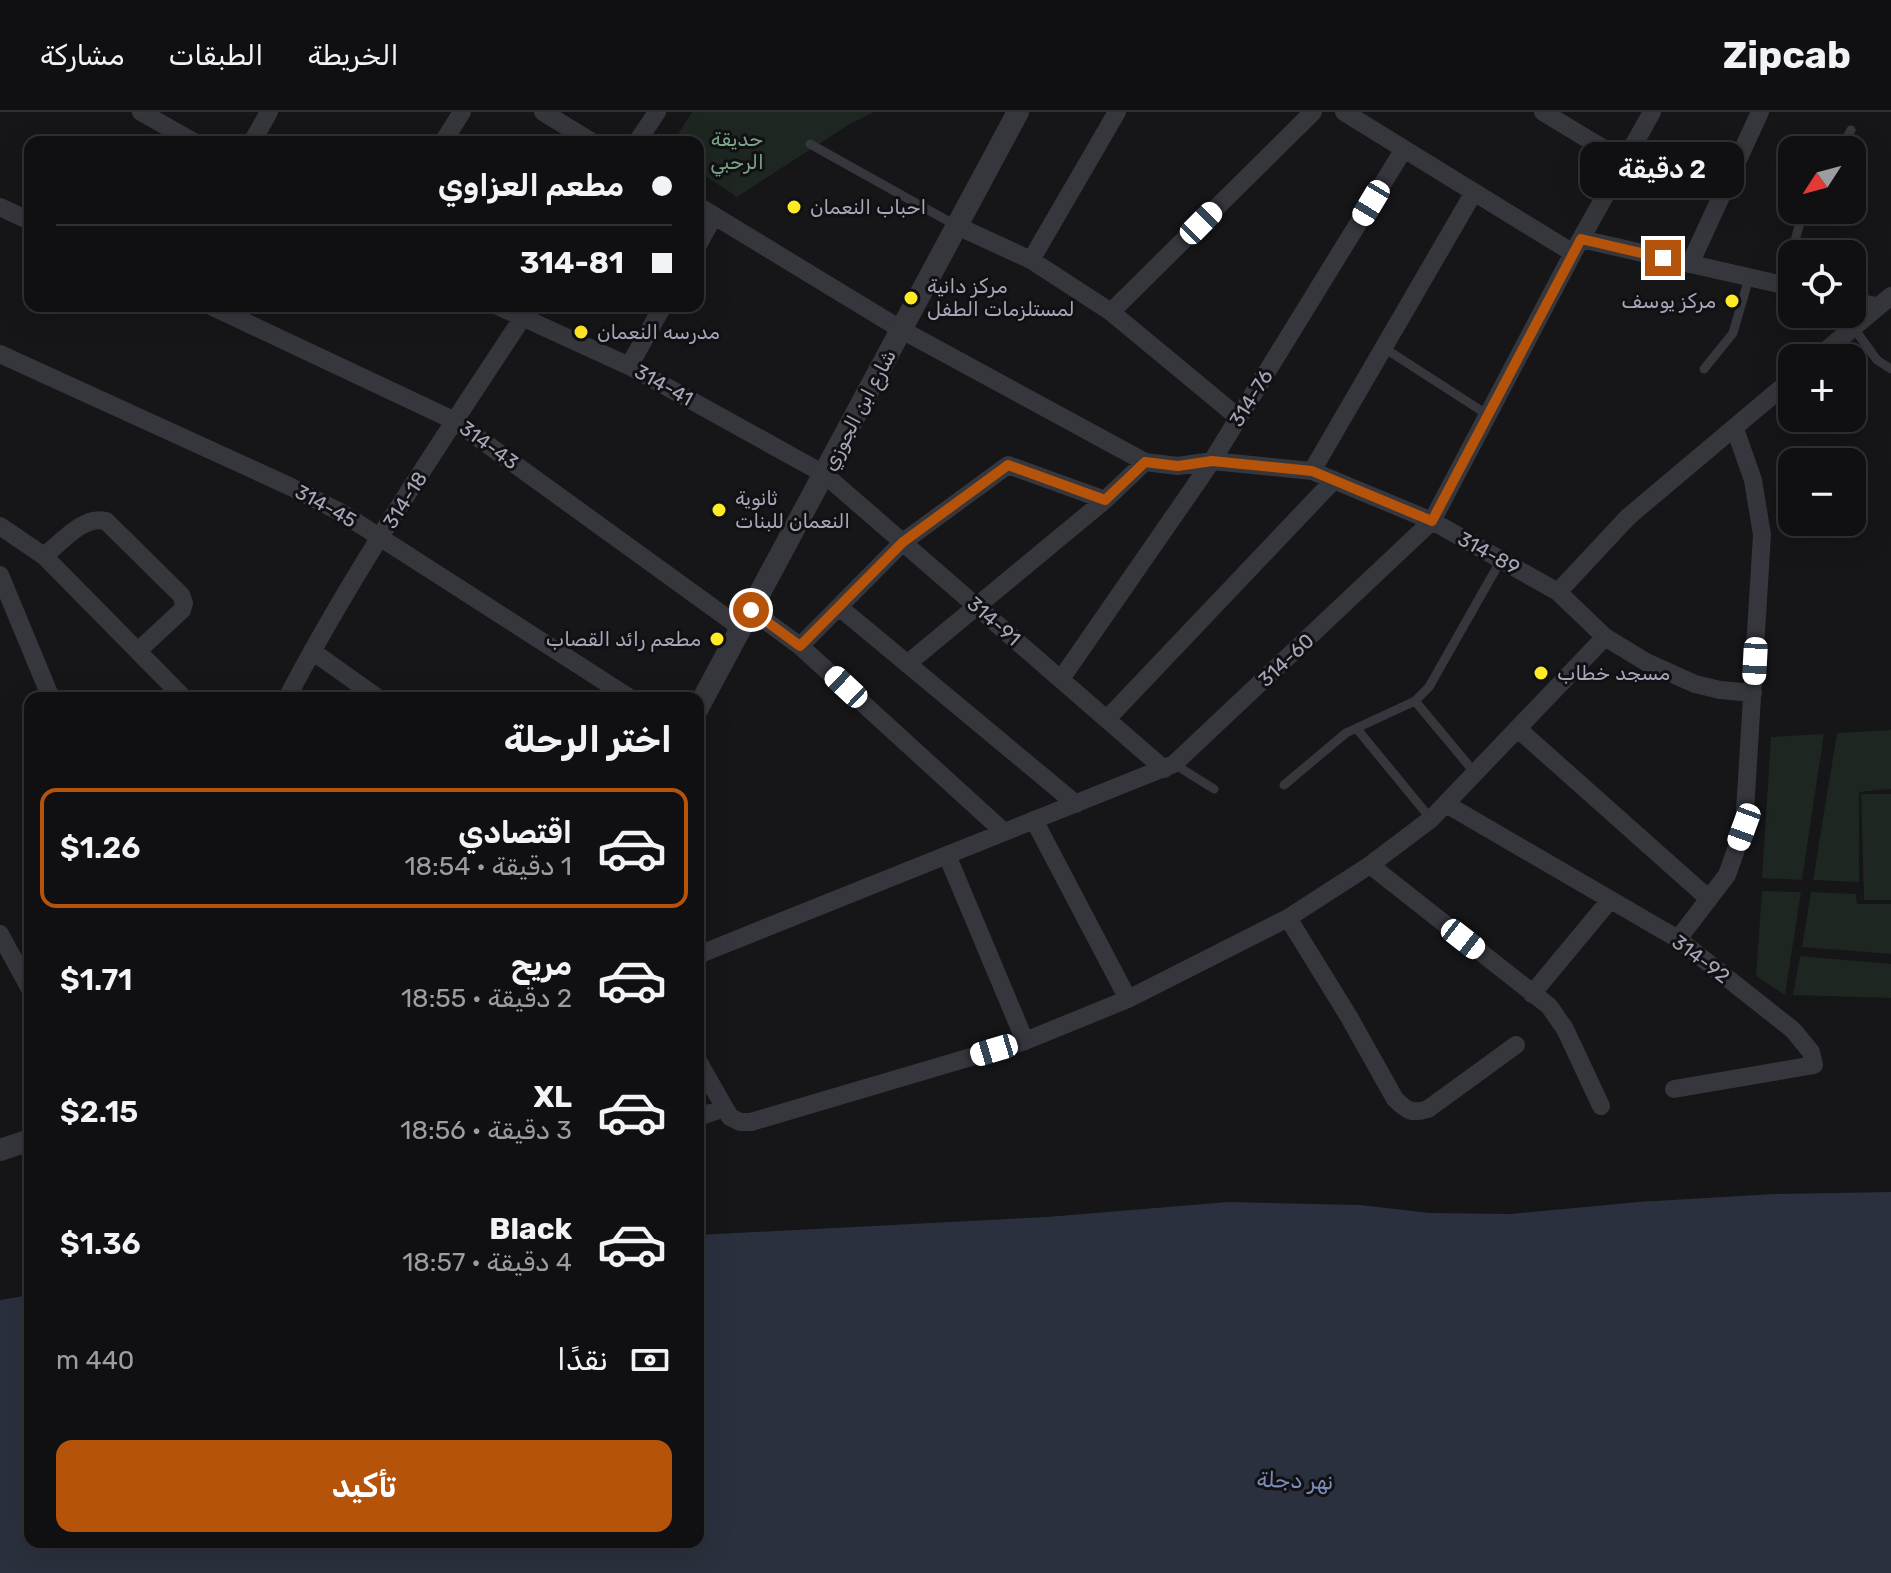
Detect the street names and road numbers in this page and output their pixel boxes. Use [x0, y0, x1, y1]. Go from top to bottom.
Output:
street label: شارع ابن الجوزي [817, 345, 903, 476]
street label: 314-41 [631, 359, 697, 411]
street label: 314-76 [1224, 365, 1278, 431]
street label: 314-43 [455, 416, 523, 474]
street label: 314-18 [378, 467, 432, 533]
street label: 314-45 [291, 479, 361, 533]
street label: 314-89 [1454, 526, 1524, 580]
street label: 314-91 [963, 591, 1025, 651]
street label: 314-60 [1253, 628, 1319, 692]
street label: 314-92 [1668, 930, 1734, 988]

